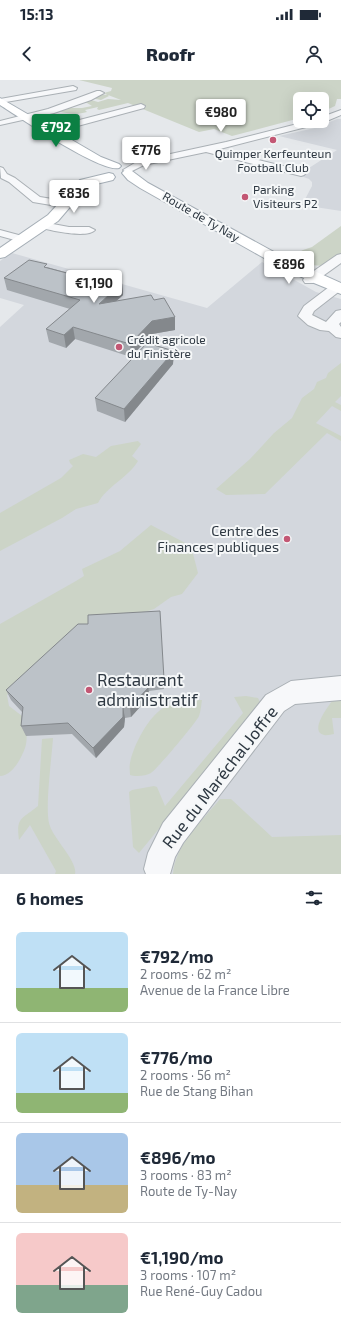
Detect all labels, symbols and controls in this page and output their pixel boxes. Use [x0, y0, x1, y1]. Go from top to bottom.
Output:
text: 15:13 [20, 5, 54, 23]
icon: back [16, 43, 38, 65]
text: Roofr [146, 43, 195, 65]
icon: person [303, 43, 325, 65]
map controls [293, 92, 329, 128]
button: locate [293, 92, 329, 128]
pin: €980 [197, 99, 245, 133]
text: €980 [205, 104, 237, 120]
pin: €792 [32, 114, 80, 148]
text: €792 [41, 119, 71, 135]
marker: Quimper Kerfeunteun Football Club [268, 135, 278, 145]
pin: €776 [122, 137, 170, 171]
text: €776 [131, 142, 161, 158]
place label: Quimper Kerfeunteun Football Club [215, 146, 331, 174]
pin: €836 [50, 180, 98, 214]
place label: Parking Visiteurs P2 [253, 182, 318, 210]
text: €836 [58, 185, 90, 201]
street label: Route de Ty Nay [160, 188, 243, 244]
marker: Parking Visiteurs P2 [240, 192, 250, 202]
pin: €896 [265, 251, 313, 285]
text: €896 [273, 256, 305, 272]
pin: €1,190 [61, 270, 127, 304]
text: €1,190 [75, 275, 113, 291]
place label: Crédit agricole du Finistère [127, 332, 206, 360]
marker: Crédit agricole du Finistère [114, 342, 124, 352]
place label: Centre des Finances publiques [157, 522, 279, 555]
marker: Centre des Finances publiques [282, 534, 292, 544]
place label: Restaurant administratif [97, 669, 198, 709]
marker: Restaurant administratif [84, 685, 94, 695]
street label: Rue du Maréchal Joffre [157, 701, 281, 852]
icon: filters [303, 887, 325, 909]
text: 6 homes [16, 888, 84, 908]
text: €792/mo [140, 946, 214, 966]
icon: home [48, 948, 96, 996]
text: 2 rooms · 62 m² [140, 966, 231, 982]
text: Avenue de la France Libre [140, 982, 290, 998]
text: €776/mo [140, 1047, 213, 1067]
icon: home [48, 1049, 96, 1097]
text: 2 rooms · 56 m² [140, 1067, 231, 1083]
text: Rue de Stang Bihan [140, 1083, 253, 1099]
text: €896/mo [140, 1147, 215, 1167]
icon: home [48, 1149, 96, 1197]
text: 3 rooms · 83 m² [140, 1167, 232, 1183]
text: Route de Ty-Nay [140, 1183, 237, 1199]
text: €1,190/mo [140, 1247, 224, 1267]
icon: home [48, 1249, 96, 1297]
text: 3 rooms · 107 m² [140, 1267, 236, 1283]
text: Rue René-Guy Cadou [140, 1283, 263, 1299]

